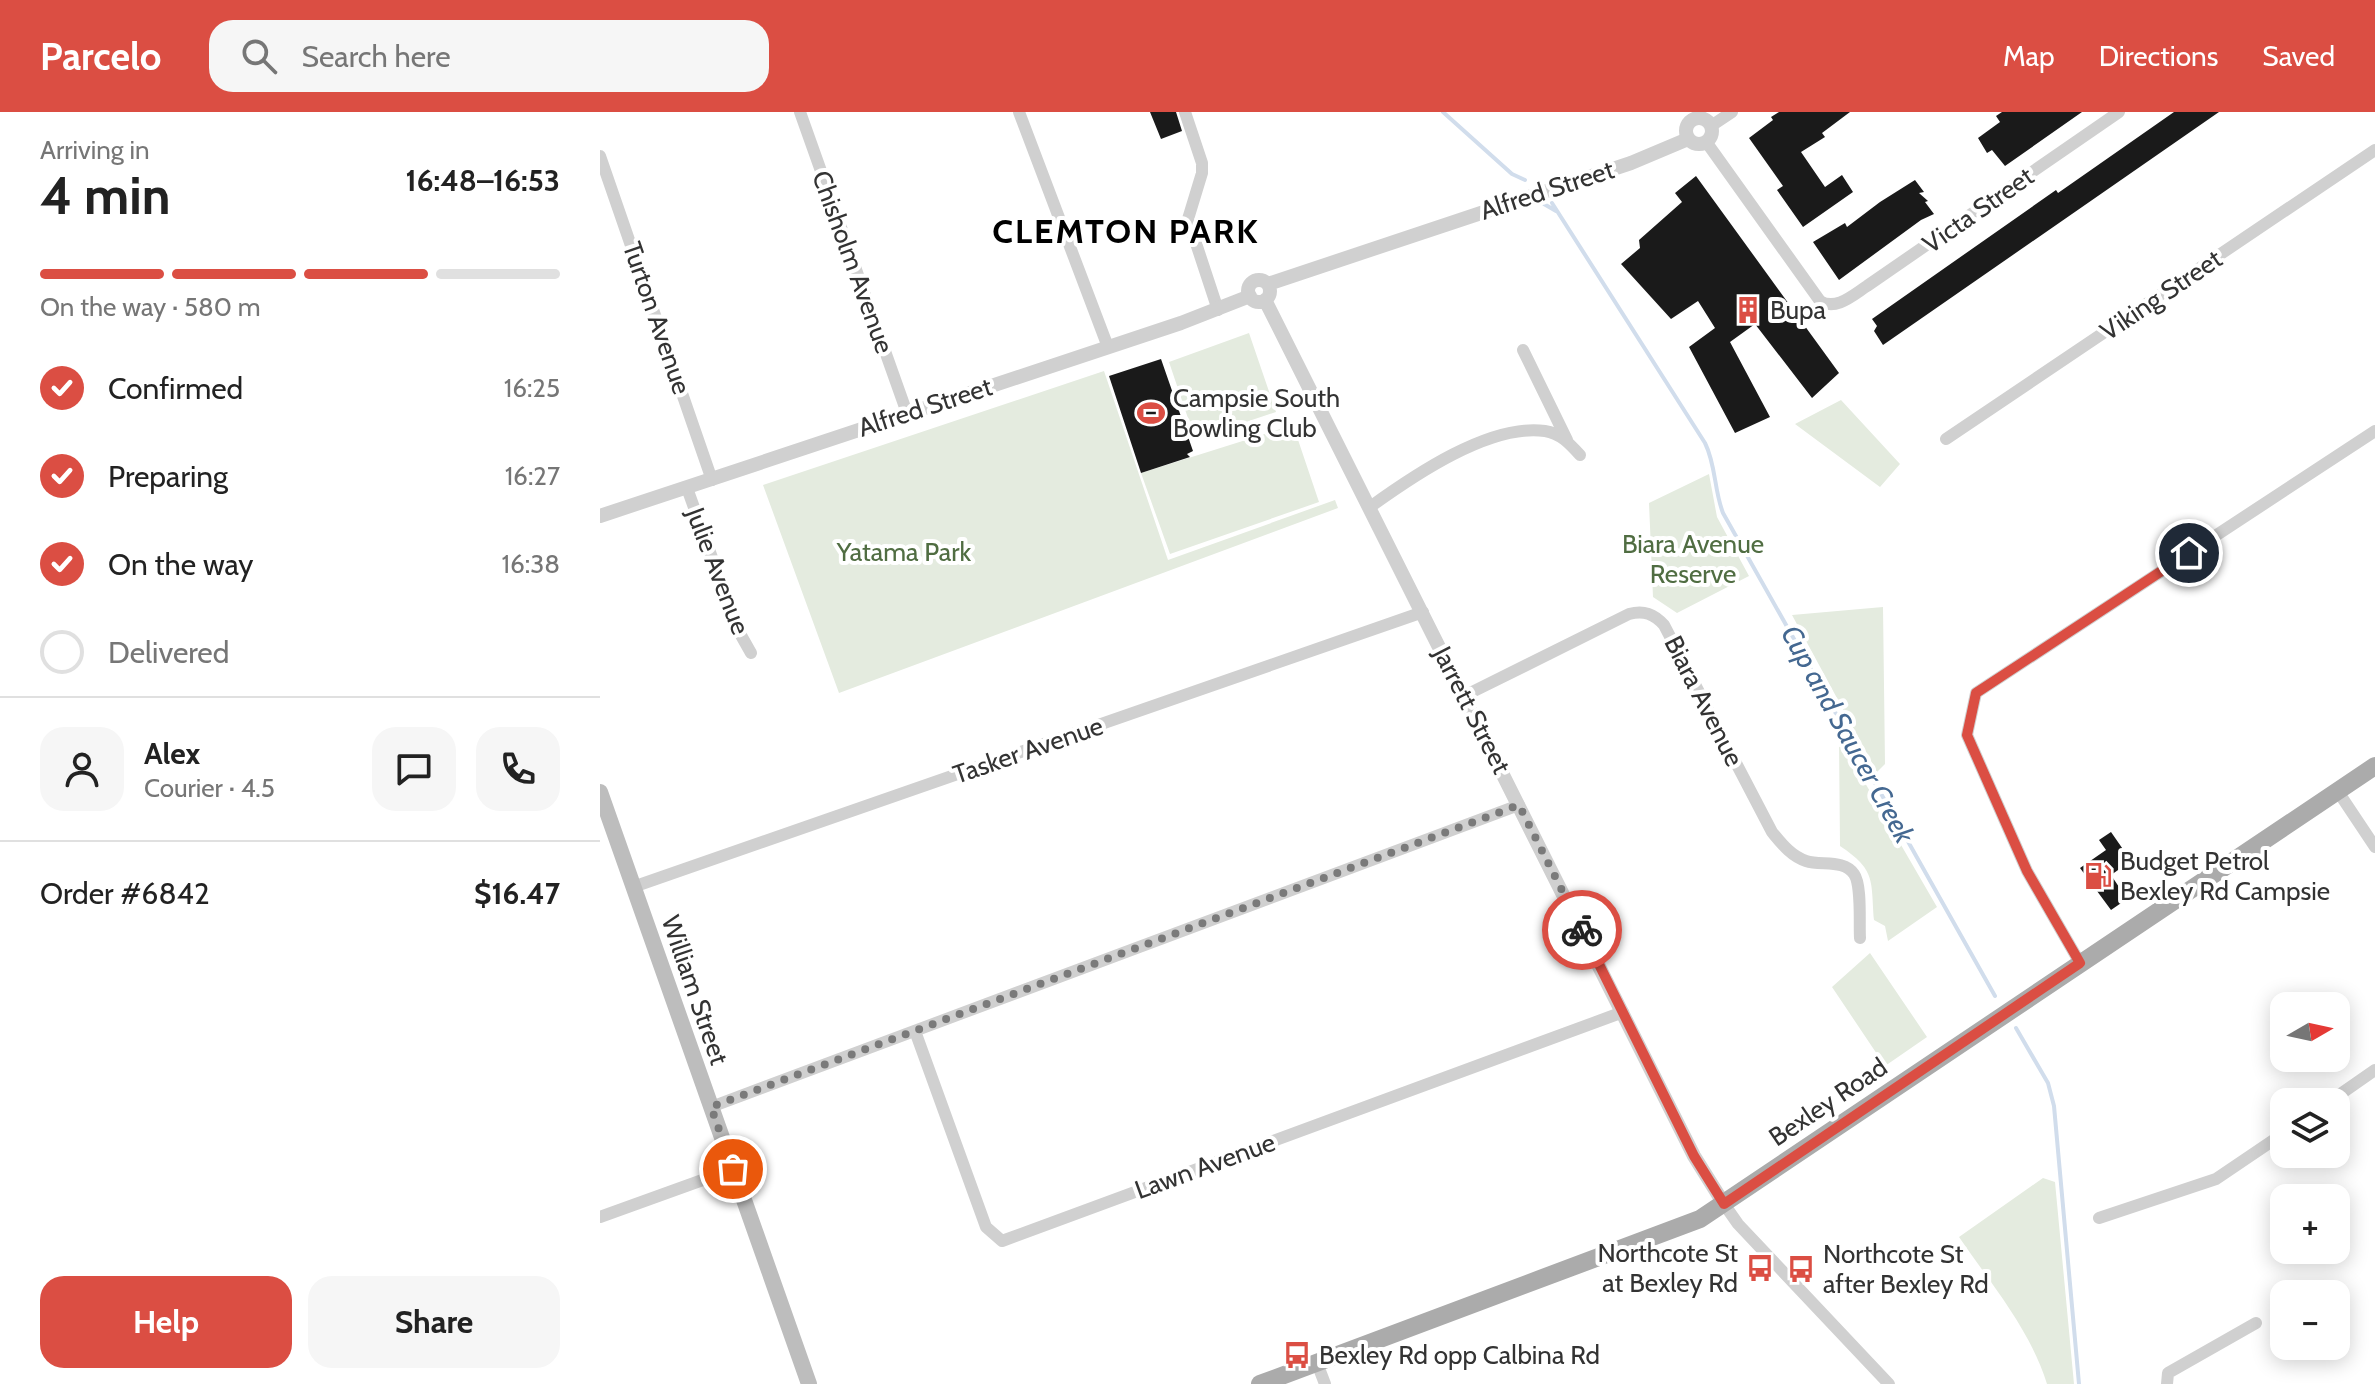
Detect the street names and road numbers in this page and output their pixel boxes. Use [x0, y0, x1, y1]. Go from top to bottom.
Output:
street label: Alfred Street [1476, 153, 1618, 227]
street label: Victa Street [1916, 160, 2040, 260]
street label: Chisholm Avenue [805, 166, 901, 358]
street label: Turton Avenue [616, 238, 698, 398]
street label: Viking Street [2094, 243, 2228, 347]
street label: Alfred Street [854, 370, 996, 444]
street label: Julie Avenue [679, 502, 757, 639]
street label: Biara Avenue [1657, 630, 1751, 772]
street label: Jarrett Street [1426, 640, 1518, 779]
street label: Tasker Avenue [949, 709, 1107, 791]
street label: William Street [655, 911, 736, 1069]
street label: Bexley Road [1763, 1051, 1893, 1153]
street label: Lawn Avenue [1131, 1126, 1279, 1206]

